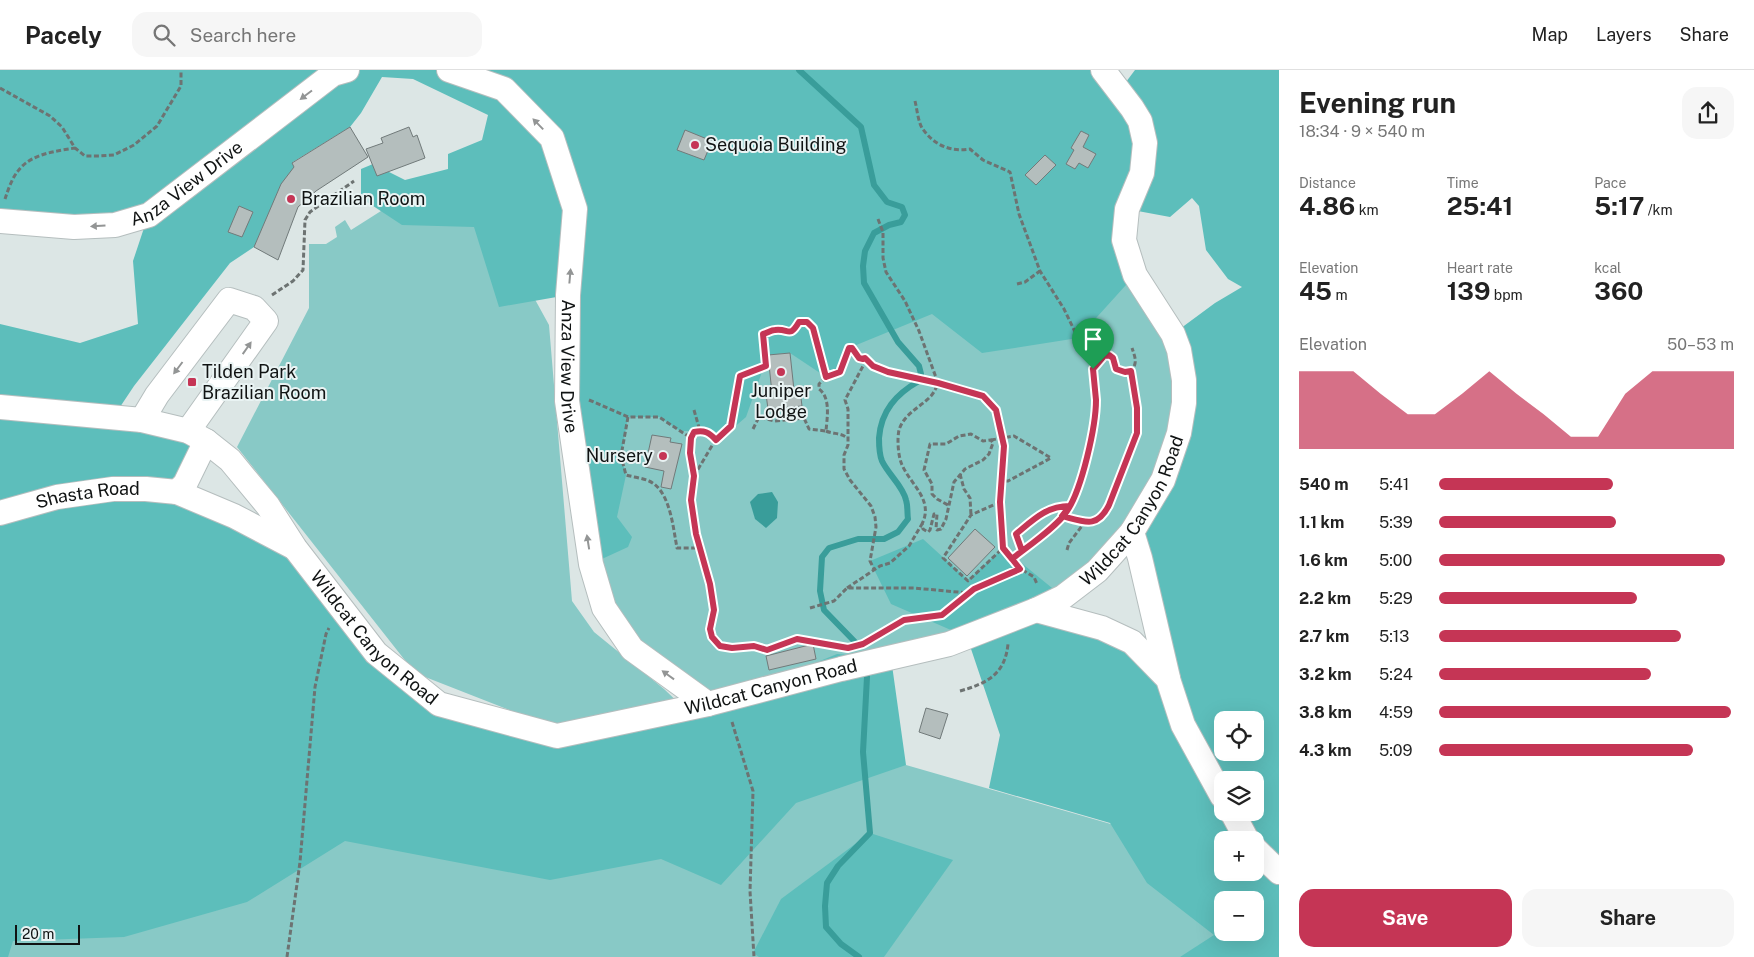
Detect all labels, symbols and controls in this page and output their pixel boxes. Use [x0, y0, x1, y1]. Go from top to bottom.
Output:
search box [132, 12, 482, 57]
text: Pacely [25, 21, 102, 49]
icon: search [150, 21, 178, 49]
text: Search here [190, 24, 296, 46]
text: Map [1532, 24, 1568, 45]
text: Layers [1596, 24, 1652, 45]
text: Share [1680, 24, 1729, 45]
text: Evening run [1299, 86, 1456, 119]
button: share [1682, 87, 1734, 139]
one-way arrow [300, 89, 313, 100]
one-way arrow [532, 118, 544, 130]
text: 18:34 · 9 × 540 m [1299, 122, 1425, 141]
place label: Sequoia Building [705, 134, 847, 155]
street label: Anza View Drive [128, 136, 247, 230]
marker: Sequoia Building [689, 139, 701, 151]
text: Distance [1299, 175, 1356, 191]
text: Time [1447, 175, 1479, 191]
text: Pace [1594, 175, 1626, 191]
place label: Brazilian Room [301, 188, 425, 209]
text: 4.86 [1299, 191, 1355, 221]
text: 25:41 [1447, 191, 1513, 221]
text: 5:17 [1594, 191, 1644, 221]
marker: Brazilian Room [285, 193, 297, 205]
text: km [1355, 202, 1379, 218]
text: /km [1644, 202, 1673, 218]
one-way arrow [90, 223, 106, 231]
text: Elevation [1299, 260, 1358, 276]
text: Heart rate [1447, 260, 1513, 276]
text: kcal [1594, 260, 1621, 276]
one-way arrow [566, 268, 574, 284]
text: 45 [1299, 276, 1332, 306]
text: 139 [1447, 276, 1490, 306]
text: 360 [1594, 276, 1643, 306]
text: m [1332, 287, 1348, 303]
text: bpm [1490, 287, 1523, 303]
street label: Anza View Drive [557, 299, 583, 434]
pin [1072, 318, 1114, 369]
icon: arrive [1079, 325, 1107, 353]
text: Elevation [1299, 335, 1367, 354]
text: 50–53 m [1667, 335, 1734, 354]
one-way arrow [241, 342, 252, 355]
one-way arrow [172, 361, 183, 374]
place label: Tilden Park Brazilian Room [202, 361, 326, 403]
marker: Juniper Lodge [775, 366, 787, 378]
marker: Tilden Park Brazilian Room [186, 376, 198, 388]
place label: Juniper Lodge [751, 380, 811, 422]
street label: Wildcat Canyon Road [1076, 433, 1187, 590]
place label: Nursery [586, 445, 653, 466]
marker: Nursery [657, 450, 669, 462]
text: 540 m [1299, 475, 1349, 494]
text: 5:41 [1379, 475, 1409, 494]
street label: Shasta Road [33, 478, 140, 513]
text: 1.1 km [1299, 513, 1344, 532]
text: 5:39 [1379, 513, 1413, 532]
one-way arrow [584, 534, 592, 550]
text: 1.6 km [1299, 551, 1348, 570]
text: 5:00 [1379, 551, 1412, 570]
street label: Wildcat Canyon Road [306, 566, 442, 709]
text: 2.2 km [1299, 589, 1351, 608]
text: 5:29 [1379, 589, 1413, 608]
text: 2.7 km [1299, 627, 1349, 646]
text: 5:13 [1379, 627, 1409, 646]
street label: Wildcat Canyon Road [682, 655, 859, 719]
text: 3.2 km [1299, 665, 1352, 684]
text: 5:24 [1379, 665, 1413, 684]
one-way arrow [661, 670, 675, 680]
text: 3.8 km [1299, 703, 1352, 722]
text: 4:59 [1379, 703, 1413, 722]
map controls [1214, 711, 1264, 941]
button: locate [1214, 711, 1264, 761]
text: 4.3 km [1299, 741, 1352, 760]
text: 5:09 [1379, 741, 1413, 760]
button: layers [1214, 771, 1264, 821]
button: + [1214, 831, 1264, 881]
button: Save [1299, 889, 1512, 947]
button: Share [1522, 889, 1734, 947]
button: − [1214, 891, 1264, 941]
scale bar [15, 922, 80, 945]
text: 20 m [22, 926, 54, 942]

